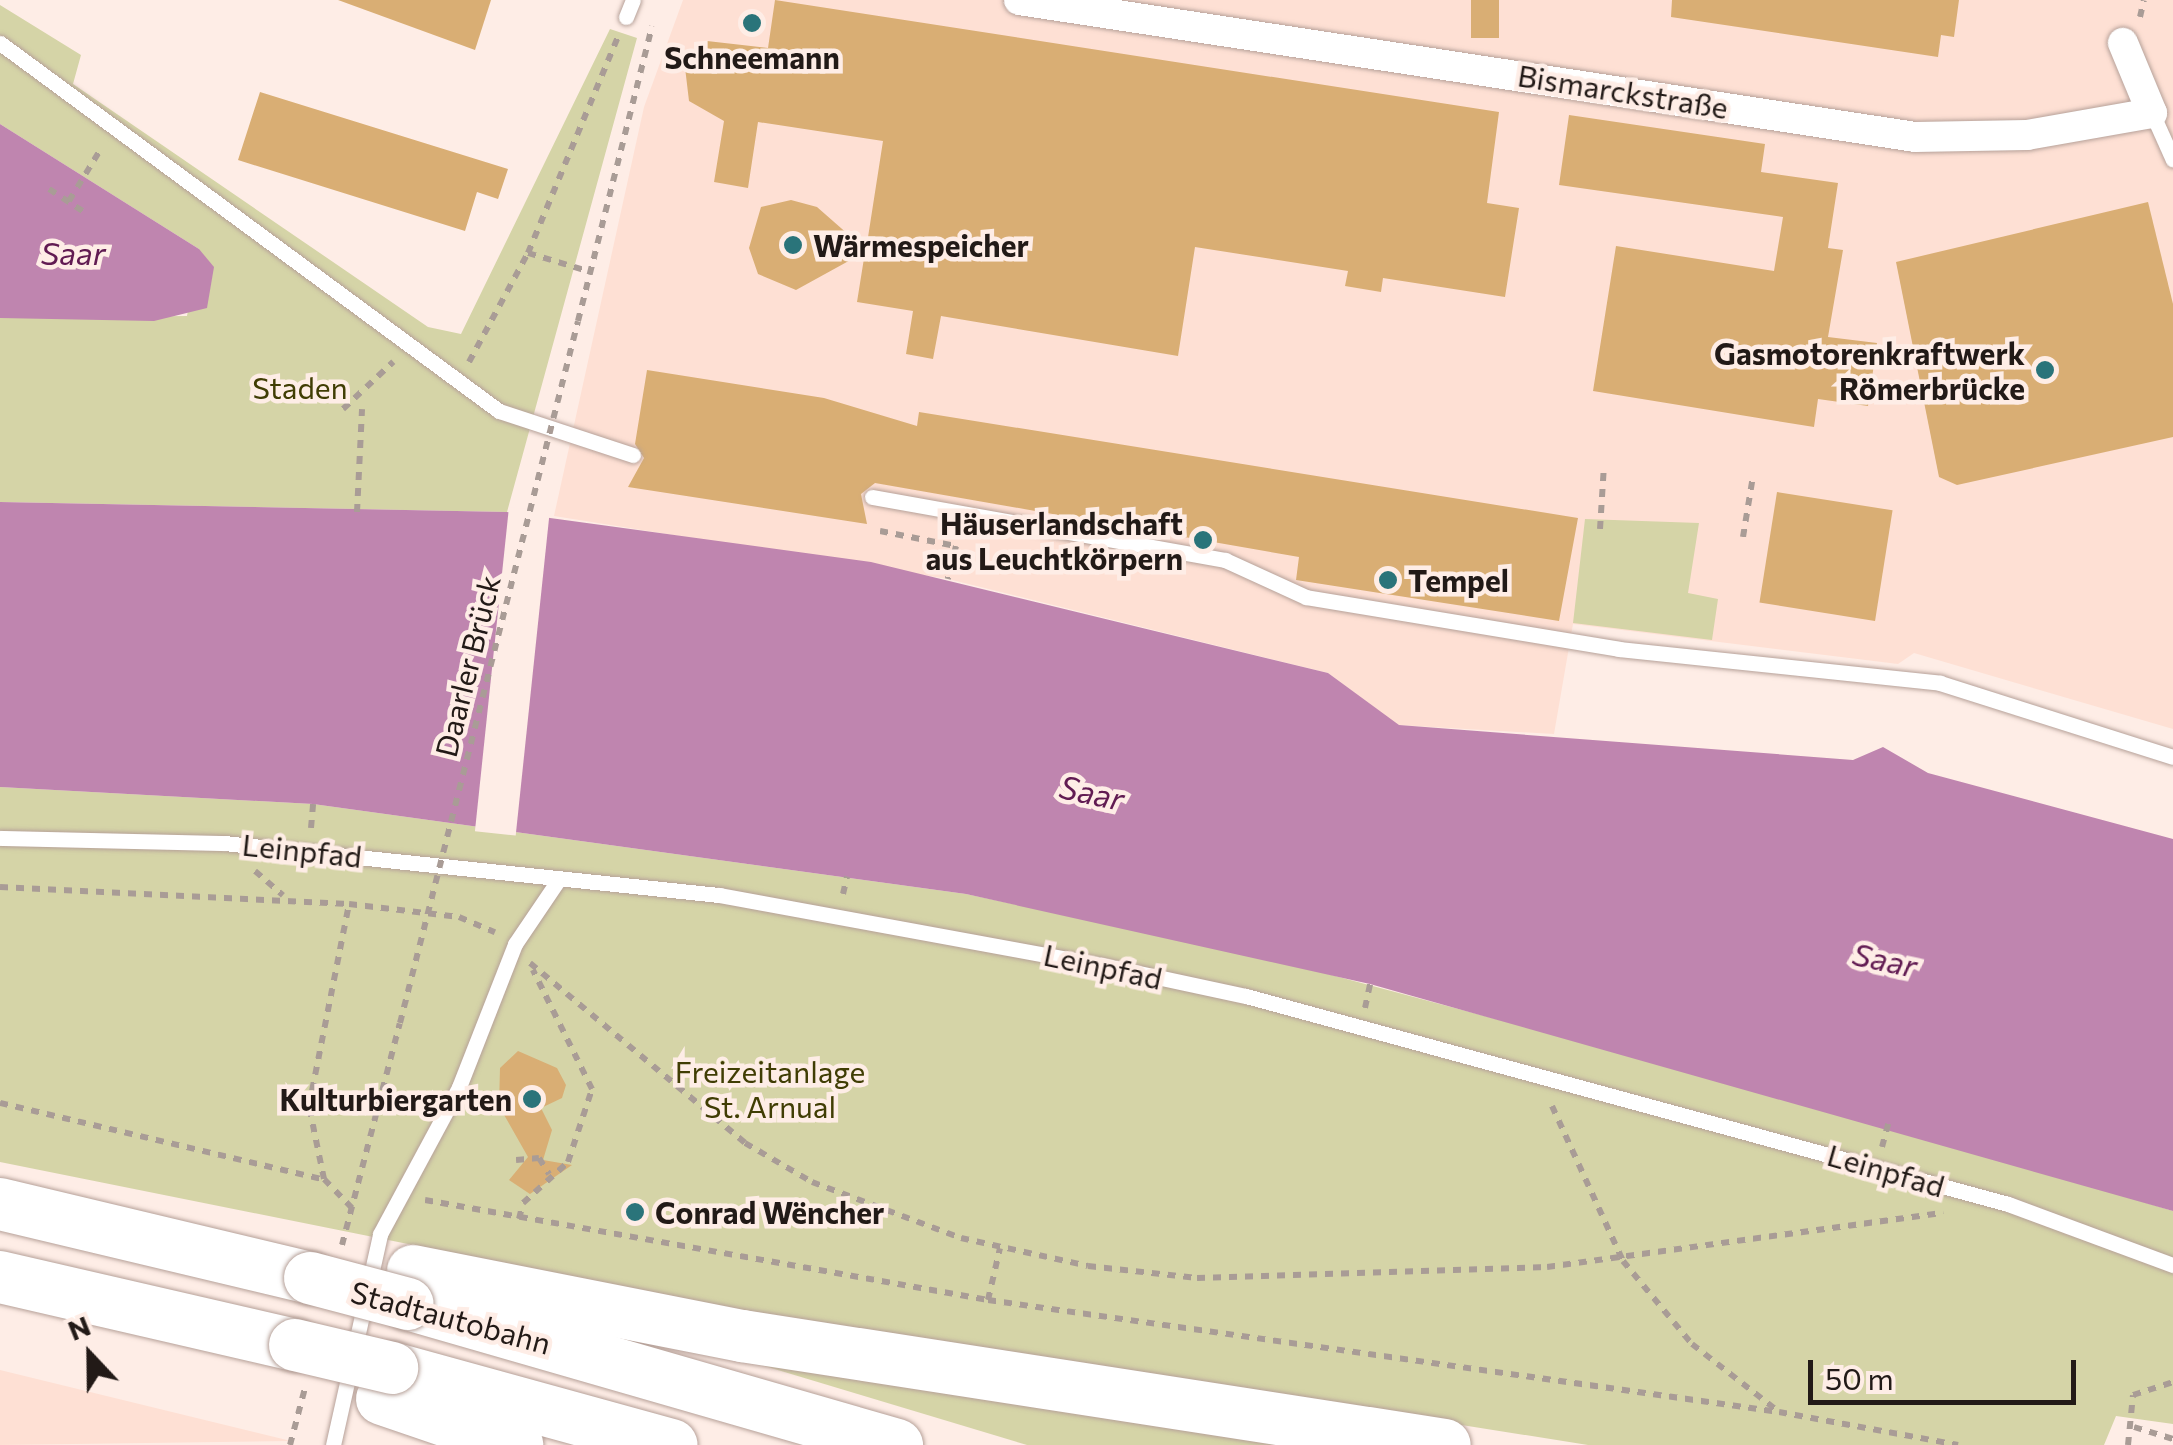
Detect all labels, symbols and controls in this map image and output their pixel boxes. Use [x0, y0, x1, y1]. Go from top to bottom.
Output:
marker: Schneemann [741, 12, 763, 34]
place label: Schneemann [664, 39, 840, 75]
street label: Bismarckstraße [1515, 57, 1731, 125]
place label: Wärmespeicher [813, 227, 1029, 263]
water label: Saar [40, 233, 106, 271]
marker: Wärmespeicher [782, 234, 804, 256]
place label: Gasmotorenkraftwerk Römerbrücke [1714, 335, 2025, 406]
marker: Gasmotorenkraftwerk Römerbrücke [2034, 359, 2056, 381]
park label: Staden [252, 369, 348, 405]
place label: Häuserlandschaft aus Leuchtkörpern [925, 505, 1183, 576]
marker: Häuserlandschaft aus Leuchtkörpern [1192, 529, 1214, 551]
place label: Tempel [1408, 562, 1509, 598]
marker: Tempel [1377, 569, 1399, 591]
street label: Daarler Brück [427, 571, 507, 761]
water label: Saar [1056, 766, 1128, 818]
street label: Leinpfad [240, 826, 364, 874]
water label: Saar [1849, 933, 1921, 985]
street label: Leinpfad [1041, 936, 1165, 996]
park label: Freizeitanlage St. Arnual [675, 1053, 865, 1124]
place label: Kulturbiergarten [280, 1081, 512, 1117]
marker: Kulturbiergarten [521, 1088, 543, 1110]
street label: Leinpfad [1823, 1136, 1949, 1204]
place label: Conrad Wëncher [655, 1194, 884, 1230]
marker: Conrad Wëncher [624, 1201, 646, 1223]
street label: Stadtautobahn [347, 1273, 555, 1361]
north arrow [40, 1305, 140, 1405]
text: N [63, 1307, 95, 1347]
scale bar [1813, 1340, 2080, 1402]
text: 50 m [1825, 1359, 1894, 1396]

